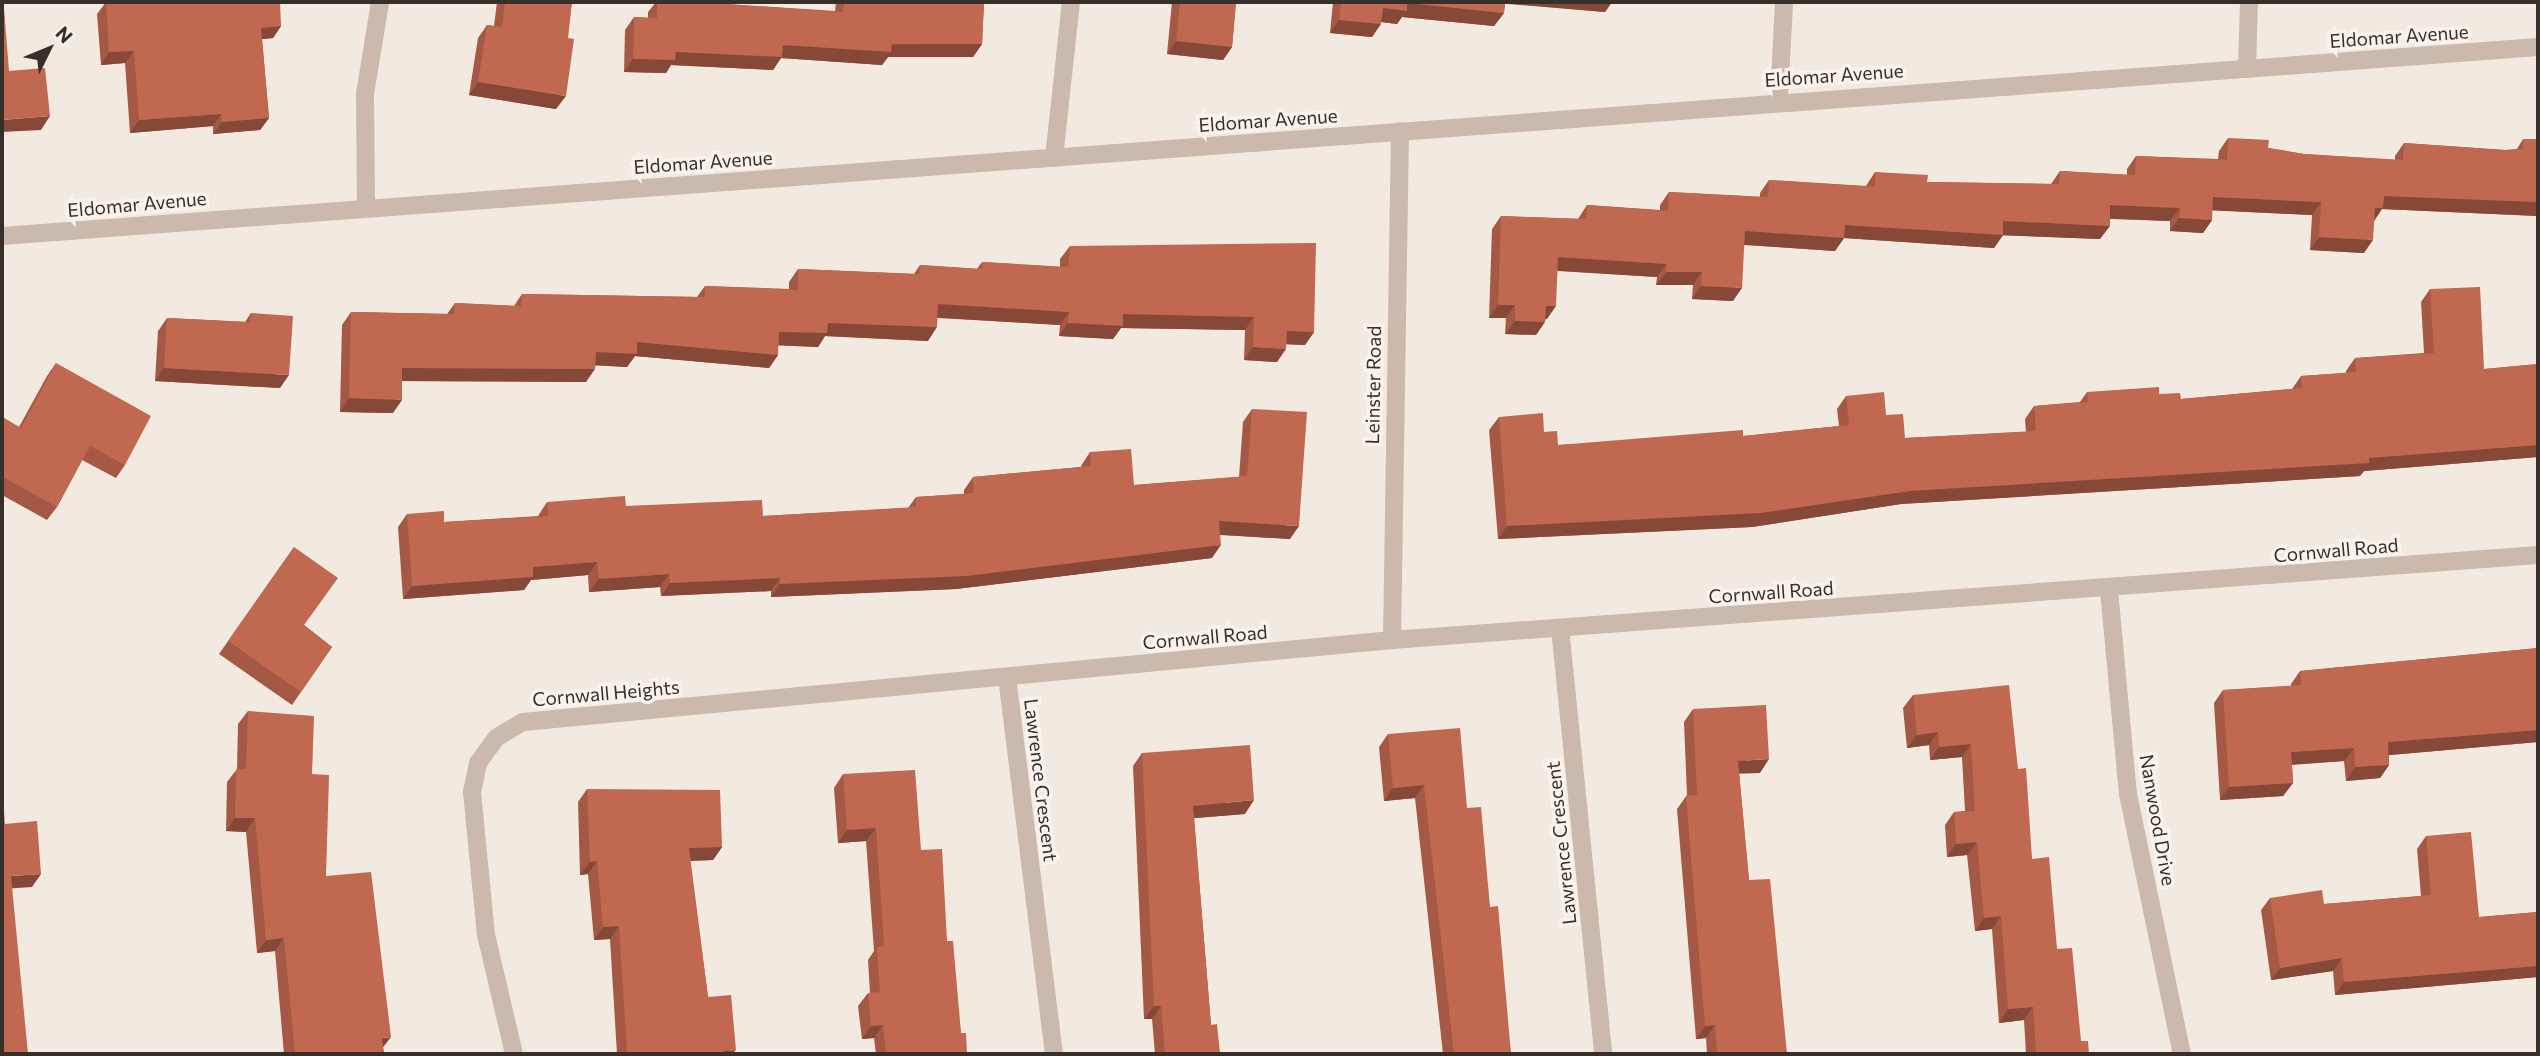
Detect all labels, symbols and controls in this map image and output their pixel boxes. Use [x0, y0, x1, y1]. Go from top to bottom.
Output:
north arrow [14, 14, 84, 84]
street label: Eldomar Avenue [2329, 20, 2469, 52]
text: N [51, 21, 78, 47]
street label: Eldomar Avenue [1764, 59, 1904, 91]
street label: Eldomar Avenue [1198, 104, 1338, 136]
street label: Eldomar Avenue [633, 146, 773, 178]
street label: Eldomar Avenue [67, 187, 207, 221]
street label: Leinster Road [1361, 326, 1385, 444]
street label: Cornwall Road [2273, 533, 2399, 567]
street label: Cornwall Road [1708, 576, 1834, 608]
street label: Cornwall Road [1142, 620, 1268, 654]
street label: Cornwall Heights [531, 675, 681, 711]
street label: Lawrence Crescent [1020, 697, 1062, 863]
street label: Nanwood Drive [2135, 753, 2181, 887]
street label: Lawrence Crescent [1541, 760, 1581, 926]

